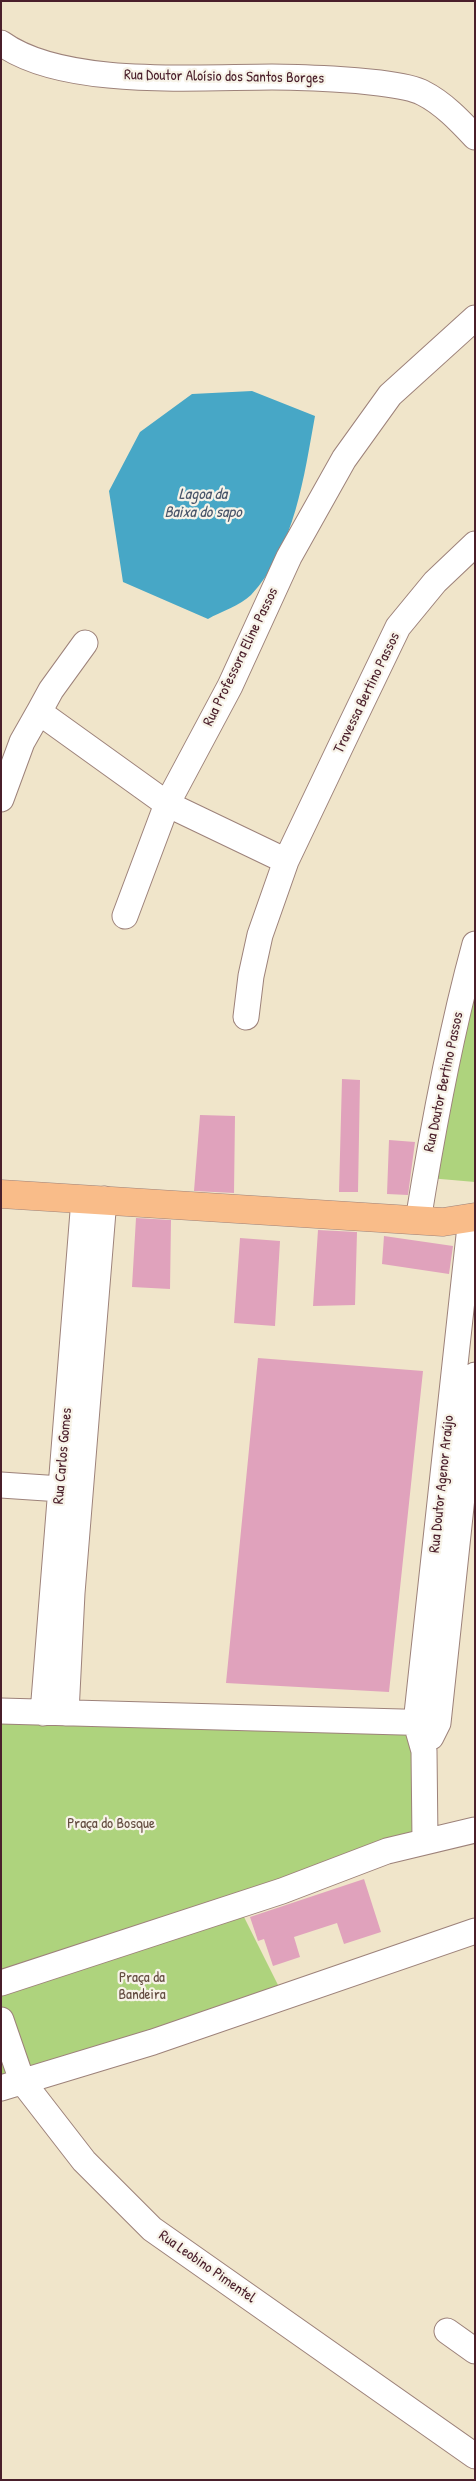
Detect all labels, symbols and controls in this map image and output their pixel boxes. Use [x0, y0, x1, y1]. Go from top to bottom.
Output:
street label: Rua Doutor Aloísio dos Santos Borges [124, 66, 324, 88]
water label: Lagoa da Baixa do sapo [164, 485, 242, 523]
street label: Rua Professora Eline Passos [200, 585, 282, 729]
street label: Travessa Bertino Passos [330, 630, 404, 756]
street label: Rua Doutor Bertino Passos [420, 1011, 468, 1153]
street label: Rua Carlos Gomes [50, 1407, 76, 1505]
street label: Rua Doutor Agenor Araújo [426, 1414, 458, 1554]
park label: Praça do Bosque [67, 1815, 155, 1833]
park label: Praça da Bandeira [118, 1969, 166, 2004]
street label: Rua Leobino Pimentel [155, 2227, 259, 2307]

